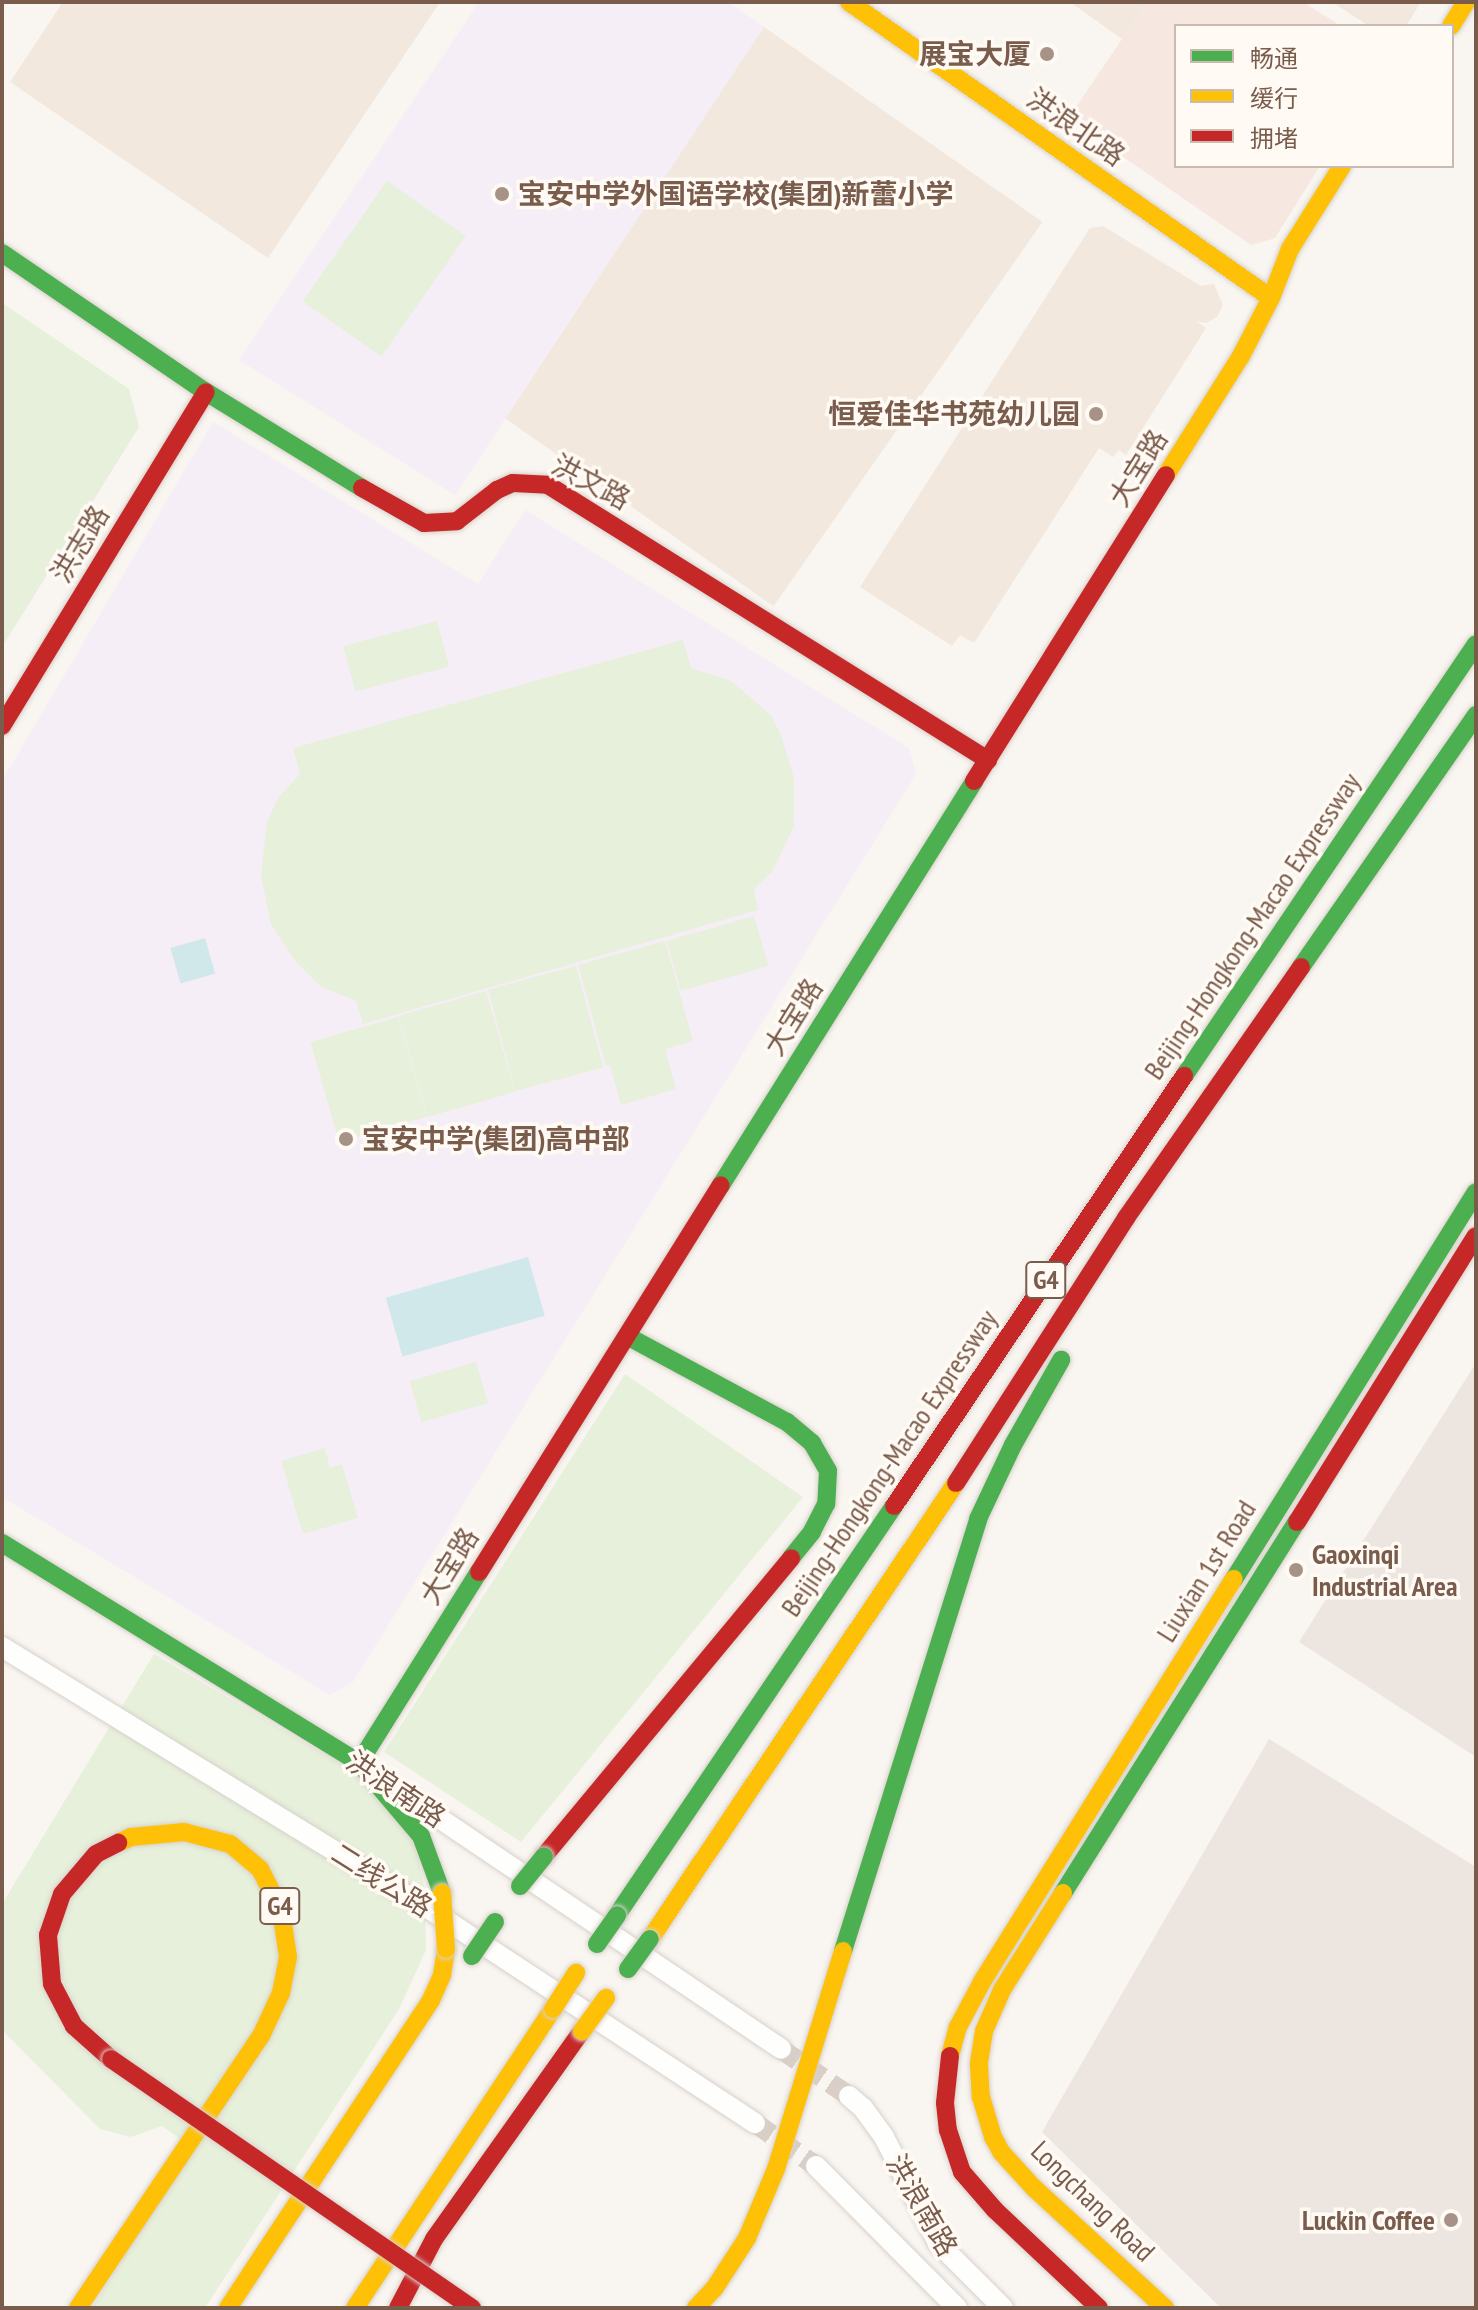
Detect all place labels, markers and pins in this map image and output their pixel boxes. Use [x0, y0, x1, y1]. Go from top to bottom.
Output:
place label: 展宝大厦 [919, 37, 1031, 71]
marker: 展宝大厦 [1038, 45, 1056, 63]
place label: 宝安中学外国语学校(集团)新蕾小学 [518, 177, 954, 211]
marker: 宝安中学外国语学校(集团)新蕾小学 [493, 185, 511, 203]
place label: 恒爱佳华书苑幼儿园 [828, 397, 1080, 431]
marker: 恒爱佳华书苑幼儿园 [1087, 405, 1105, 423]
place label: 宝安中学(集团)高中部 [362, 1122, 630, 1156]
marker: 宝安中学(集团)高中部 [337, 1130, 355, 1148]
place label: Gaoxinqi Industrial Area [1312, 1537, 1459, 1603]
marker: Gaoxinqi Industrial Area [1287, 1561, 1305, 1579]
place label: Luckin Coffee [1302, 2203, 1435, 2237]
marker: Luckin Coffee [1442, 2211, 1460, 2229]

